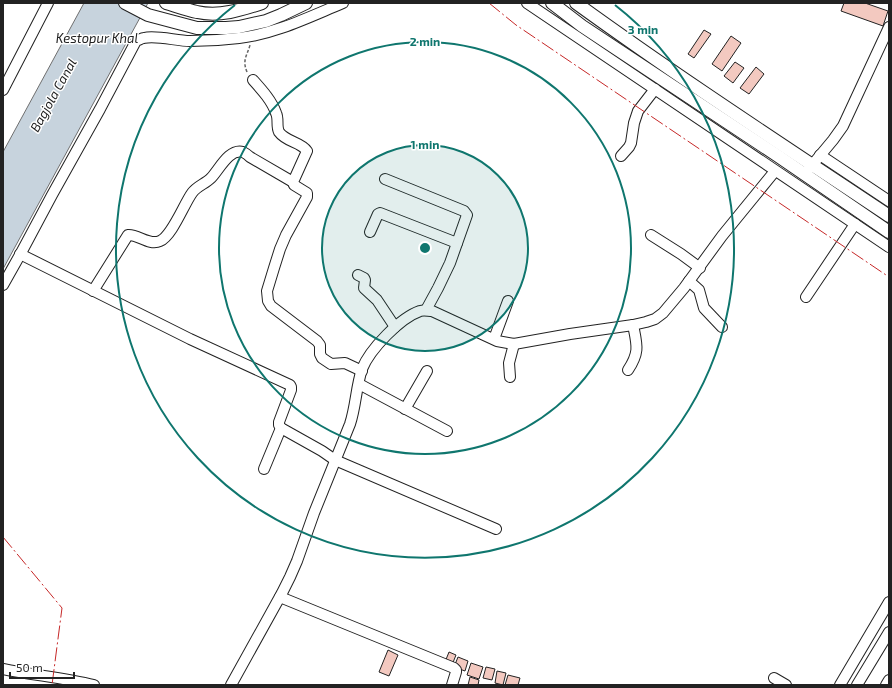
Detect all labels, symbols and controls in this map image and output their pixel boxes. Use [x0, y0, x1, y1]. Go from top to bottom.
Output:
text: 3 min [628, 22, 658, 36]
water label: Kestopur Khal [56, 30, 138, 46]
text: 2 min [410, 34, 440, 48]
water label: Bagjola Canal [26, 55, 80, 134]
text: 1 min [411, 137, 439, 151]
centre of rings [418, 241, 432, 255]
scale bar [10, 654, 74, 680]
text: 50 m [16, 660, 43, 674]

